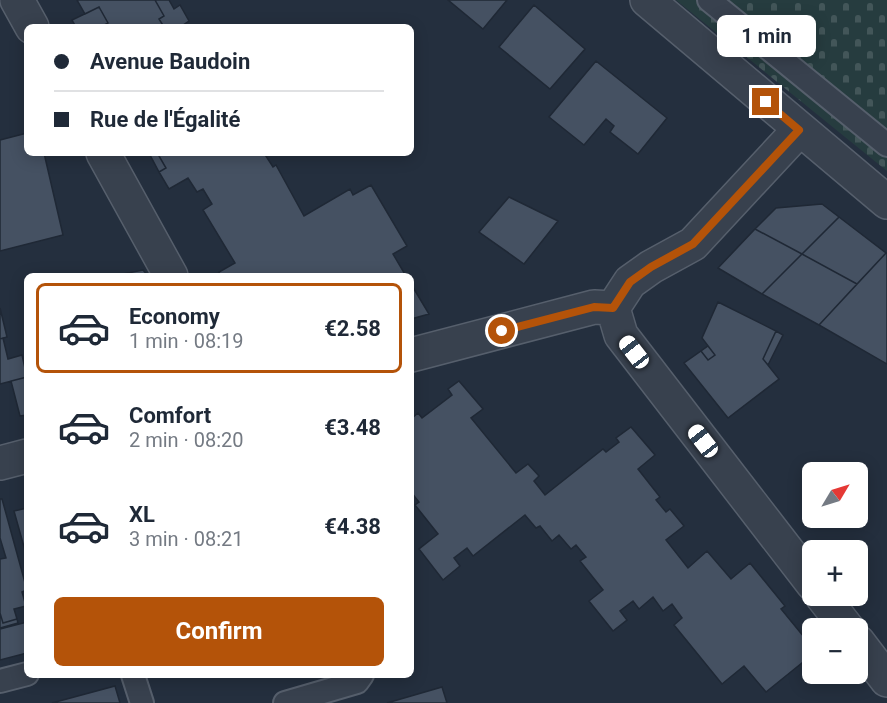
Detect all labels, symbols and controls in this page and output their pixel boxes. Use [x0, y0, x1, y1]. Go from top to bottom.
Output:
callout: 1 min [716, 15, 816, 57]
text: 1 min [741, 24, 792, 48]
text: Avenue Baudoin [90, 49, 250, 74]
route end [752, 88, 779, 115]
text: Rue de l'Égalité [90, 107, 240, 132]
icon: car [57, 301, 111, 355]
text: Economy [129, 304, 220, 329]
text: €2.58 [324, 316, 381, 341]
route start [488, 317, 515, 344]
text: 1 min · 08:19 [129, 329, 244, 353]
car [616, 332, 652, 372]
icon: car [57, 400, 111, 454]
text: Comfort [129, 403, 211, 428]
text: €3.48 [324, 415, 381, 440]
car [685, 421, 721, 461]
text: 2 min · 08:20 [129, 428, 244, 452]
north arrow [802, 462, 868, 528]
map controls [802, 462, 868, 684]
icon: car [57, 499, 111, 553]
text: XL [129, 502, 155, 527]
text: €4.38 [324, 514, 381, 539]
text: 3 min · 08:21 [129, 527, 244, 551]
button: + [802, 540, 868, 606]
button: Confirm [54, 597, 384, 666]
button: − [802, 618, 868, 684]

